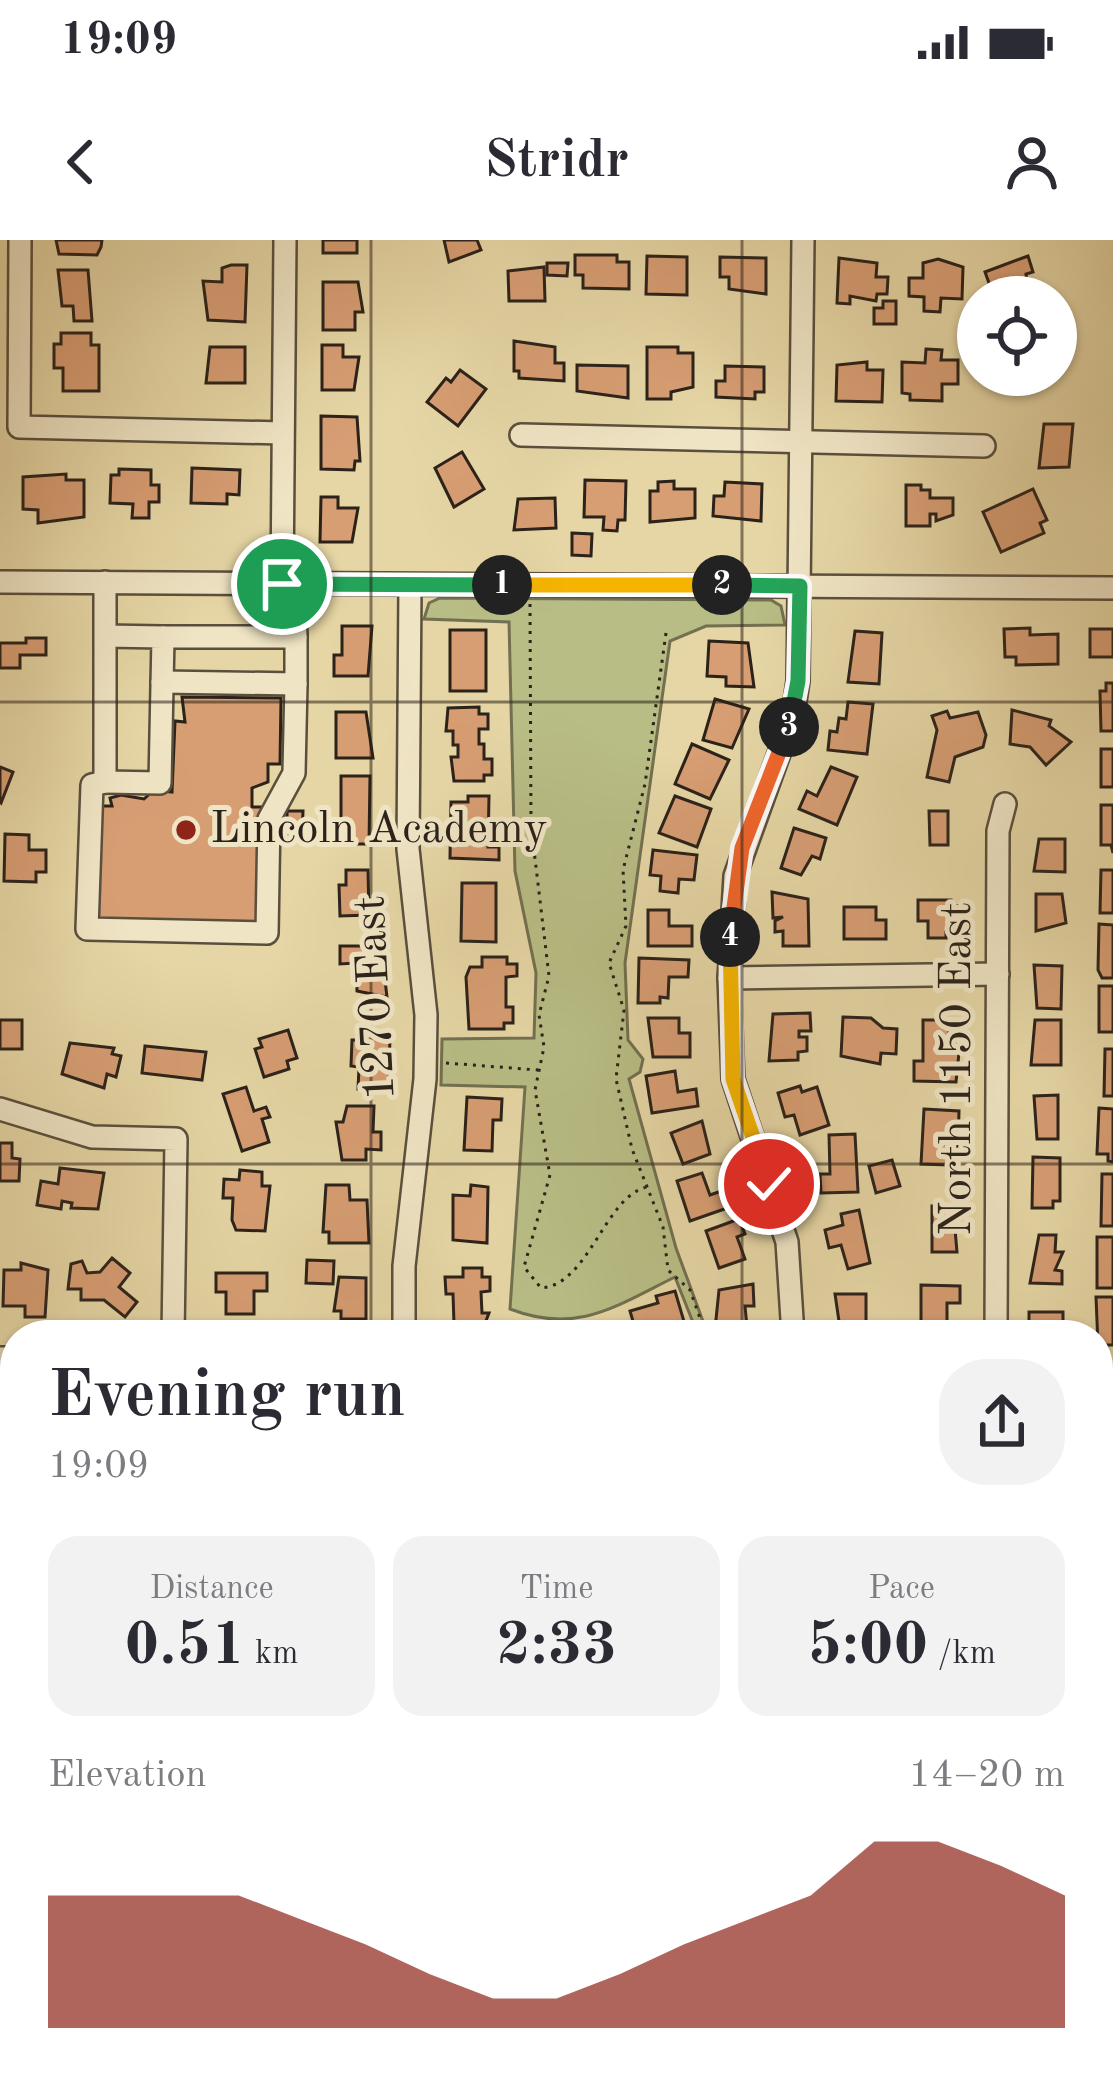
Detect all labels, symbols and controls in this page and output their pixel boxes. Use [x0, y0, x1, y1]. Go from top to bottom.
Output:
text: 19:09 [60, 19, 177, 64]
icon: back [48, 129, 114, 195]
icon: person [999, 129, 1065, 195]
text: Stridr [484, 135, 629, 189]
map controls [957, 276, 1077, 396]
button: locate [957, 276, 1077, 396]
pin [231, 533, 333, 635]
icon: arrive [249, 551, 315, 617]
pin: 1 [472, 555, 532, 615]
pin: 2 [692, 555, 752, 615]
text: 1 [492, 568, 512, 601]
text: 2 [712, 568, 732, 601]
pin: 3 [759, 697, 819, 757]
text: 3 [779, 710, 799, 743]
place label: Lincoln Academy [210, 808, 548, 853]
marker: Lincoln Academy [173, 817, 199, 843]
street label: 1270 East [349, 894, 405, 1102]
street label: North 1150 East [936, 902, 981, 1236]
pin: 4 [700, 907, 760, 967]
text: 4 [720, 920, 740, 953]
pin [718, 1133, 820, 1235]
icon: check [736, 1151, 802, 1217]
button: share [939, 1359, 1065, 1485]
text: Evening run [48, 1365, 406, 1431]
text: 19:09 [48, 1447, 149, 1486]
text: Distance [149, 1573, 274, 1606]
text: Time [520, 1573, 593, 1606]
text: Pace [868, 1573, 935, 1606]
text: 0.51 [125, 1617, 246, 1677]
text: 2:33 [496, 1617, 617, 1677]
text: 5:00 [807, 1617, 928, 1677]
text: km [246, 1638, 298, 1671]
text: /km [928, 1638, 996, 1671]
text: Elevation [48, 1756, 207, 1795]
text: 14–20 m [908, 1756, 1065, 1795]

